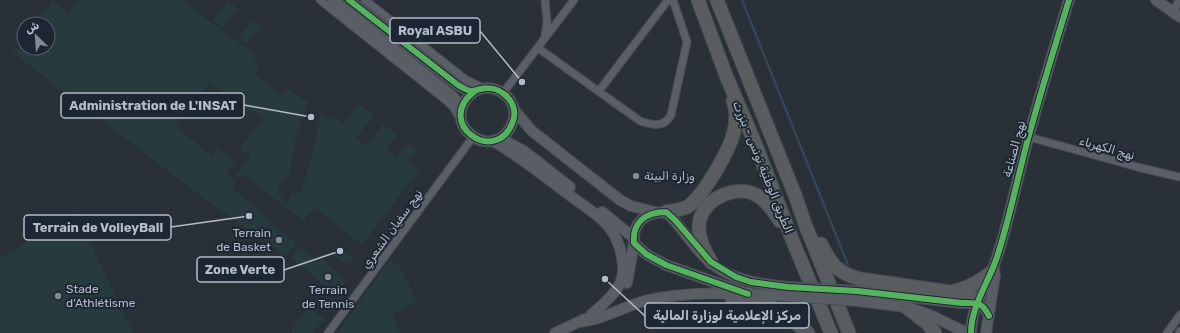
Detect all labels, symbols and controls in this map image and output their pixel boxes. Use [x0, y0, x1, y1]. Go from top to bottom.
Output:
north arrow [16, 16, 56, 56]
callout: Royal ASBU [390, 18, 480, 43]
text: ش [23, 19, 41, 36]
text: Royal ASBU [398, 23, 472, 38]
callout: Administration de L'INSAT [61, 93, 244, 118]
text: Administration de L'INSAT [69, 98, 237, 113]
street label: الطريق الوطنية تونس - بنزرت [729, 99, 796, 236]
street label: نهج الصناعة [1000, 119, 1030, 179]
street label: نهج الكهرباء [1077, 133, 1136, 165]
place label: وزارة البيئة [644, 169, 695, 184]
marker: وزارة البيئة [631, 171, 641, 181]
street label: نهج سفيان الشعري [359, 187, 427, 272]
callout: Terrain de VolleyBall [24, 215, 171, 240]
text: Terrain de VolleyBall [33, 220, 163, 235]
place label: Terrain de Basket [216, 226, 271, 254]
marker: Terrain de Basket [274, 235, 284, 245]
callout: Zone Verte [197, 257, 284, 282]
text: Zone Verte [205, 262, 276, 277]
marker: Terrain de Tennis [323, 272, 333, 282]
place label: Stade d'Athlétisme [66, 282, 136, 310]
place label: Terrain de Tennis [302, 283, 354, 311]
marker: Stade d'Athlétisme [53, 291, 63, 301]
callout: مركز الإعلامية لوزارة المالية [645, 303, 809, 328]
text: مركز الإعلامية لوزارة المالية [653, 308, 801, 324]

